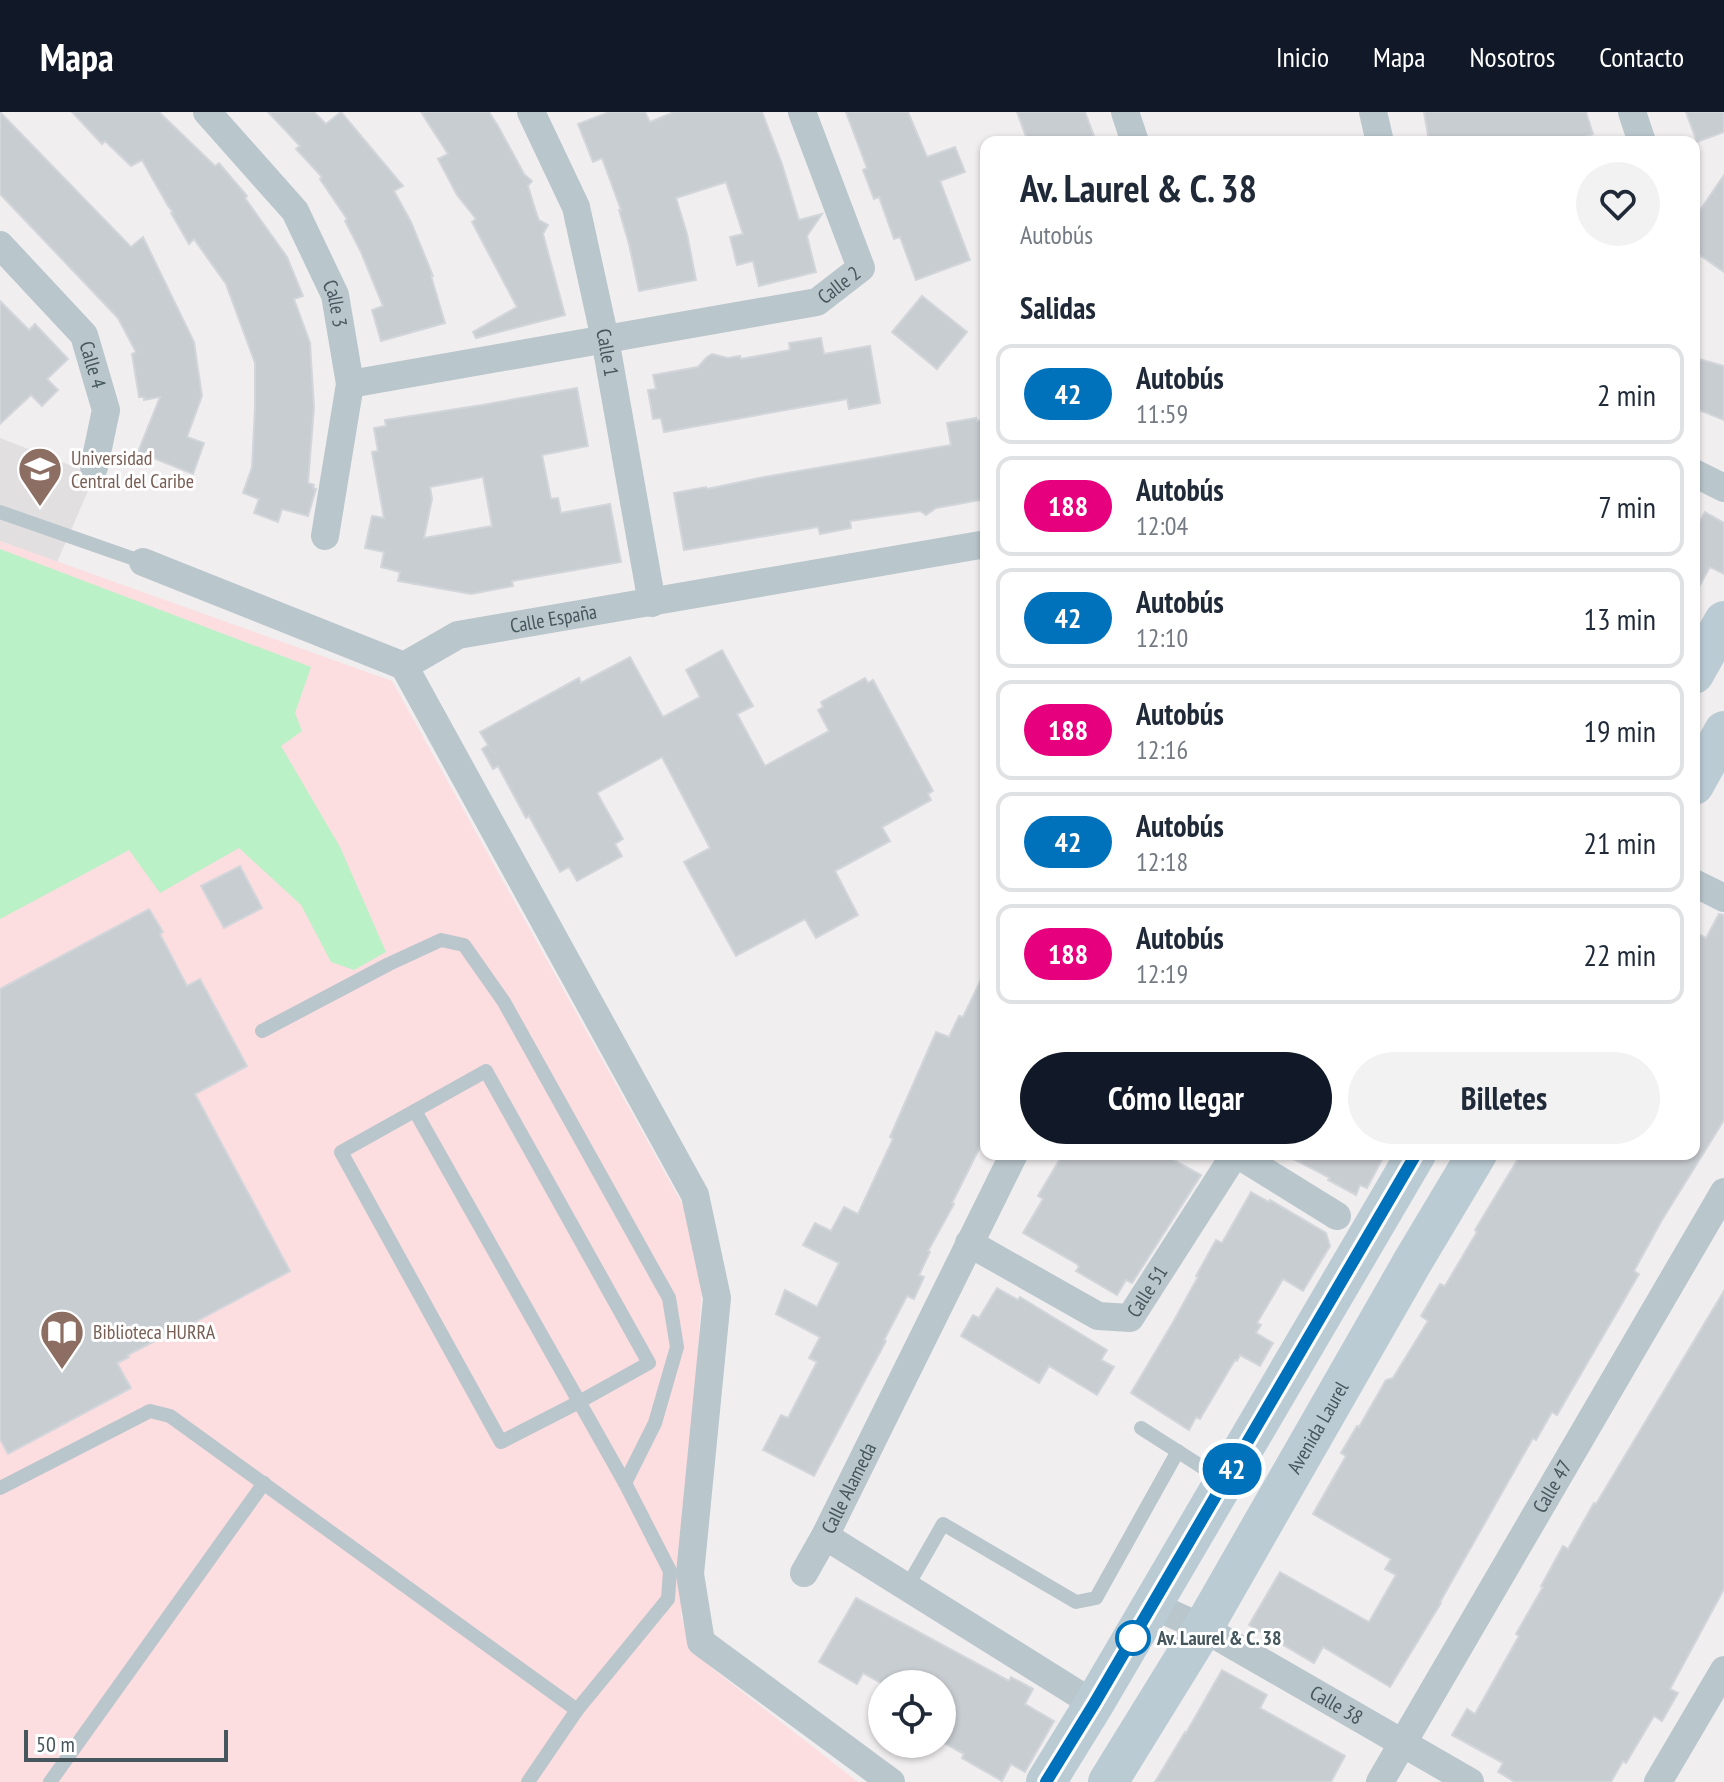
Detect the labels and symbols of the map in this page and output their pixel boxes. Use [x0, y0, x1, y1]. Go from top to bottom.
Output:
street label: Calle 2 [812, 260, 866, 310]
street label: Calle 3 [317, 276, 353, 329]
street label: Calle 1 [590, 326, 624, 378]
street label: Calle 4 [73, 338, 112, 391]
school or university icon: Universidad Central del Caribe [16, 445, 64, 508]
place label: Universidad Central del Caribe [71, 445, 194, 494]
street label: Calle España [508, 598, 599, 639]
street label: Calle 51 [1121, 1260, 1173, 1322]
library icon: Biblioteca HURRA [38, 1308, 86, 1371]
place label: Biblioteca HURRA [93, 1319, 216, 1345]
street label: Avenida Laurel [1281, 1376, 1355, 1478]
street label: Calle Alameda [815, 1438, 882, 1538]
line badge: 42 [1196, 1443, 1268, 1495]
street label: Calle 47 [1527, 1455, 1578, 1518]
marker: Av. Laurel & C. 38 [1116, 1621, 1150, 1655]
place label: Av. Laurel & C. 38 [1156, 1625, 1282, 1651]
street label: Calle 38 [1305, 1680, 1368, 1730]
scale bar [24, 1726, 228, 1762]

